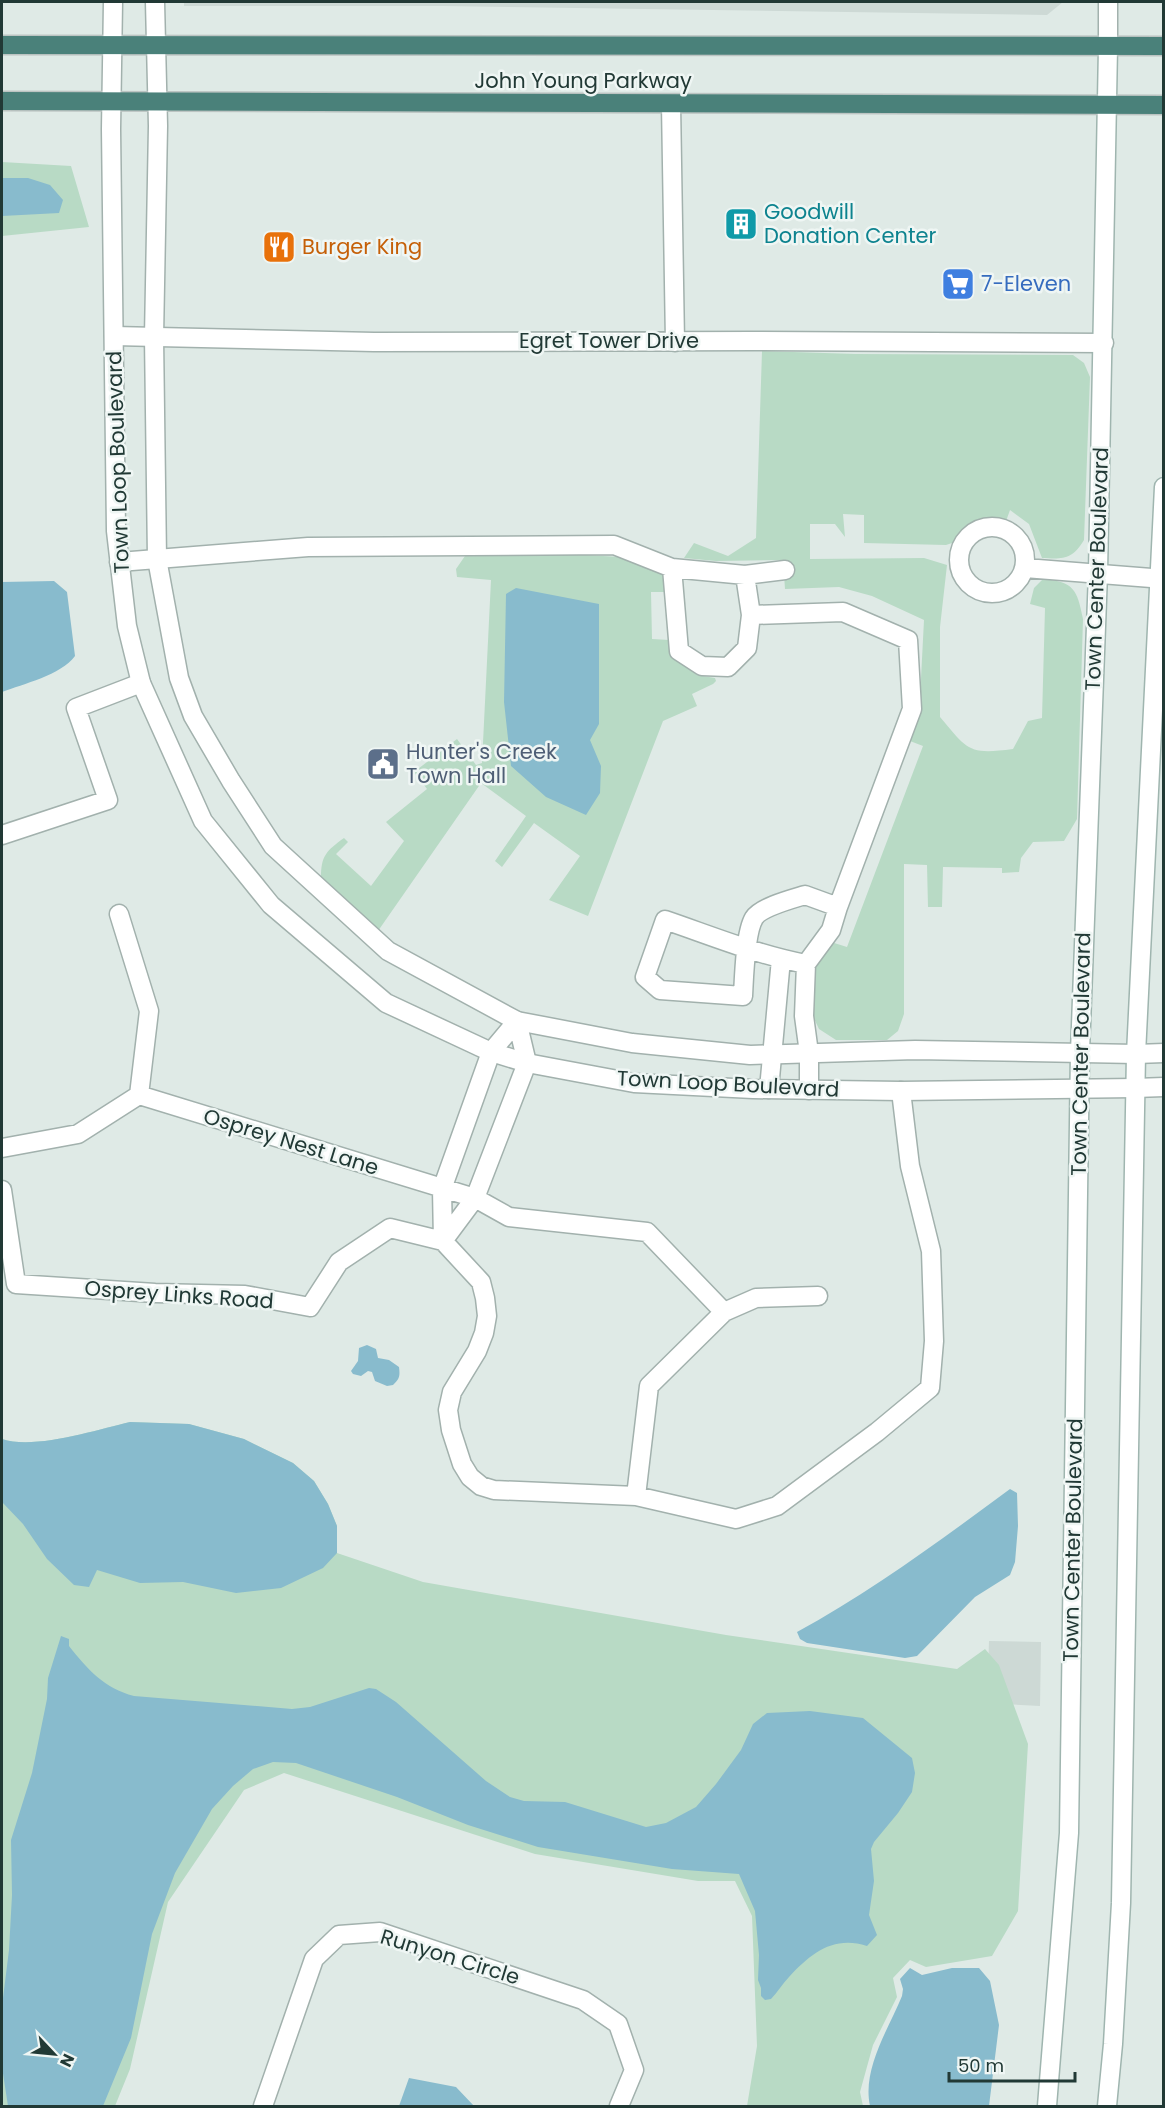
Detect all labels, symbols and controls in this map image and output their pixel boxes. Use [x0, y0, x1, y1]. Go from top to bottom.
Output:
street label: John Young Parkway [474, 66, 692, 95]
place label: Goodwill Donation Center [764, 197, 937, 250]
building icon: Goodwill Donation Center [723, 206, 759, 242]
restaurant icon: Burger King [261, 229, 297, 265]
place label: Burger King [302, 232, 422, 261]
supermarket icon: 7-Eleven [940, 266, 976, 302]
place label: 7-Eleven [981, 269, 1071, 298]
street label: Egret Tower Drive [519, 326, 699, 355]
street label: Town Loop Boulevard [99, 350, 136, 574]
street label: Town Center Boulevard [1078, 447, 1115, 691]
place label: Hunter's Creek Town Hall [406, 737, 557, 790]
public building icon: Hunter's Creek Town Hall [365, 746, 401, 782]
street label: Town Center Boulevard [1064, 932, 1097, 1176]
street label: Town Loop Boulevard [616, 1063, 840, 1104]
street label: Osprey Nest Lane [200, 1101, 382, 1182]
street label: Osprey Links Road [83, 1273, 275, 1316]
street label: Town Center Boulevard [1056, 1418, 1089, 1662]
street label: Runyon Circle [377, 1922, 523, 1991]
north arrow [24, 2024, 84, 2084]
scale bar [949, 2045, 1075, 2083]
text: N [54, 2050, 80, 2071]
text: 50 m [958, 2053, 1004, 2078]

